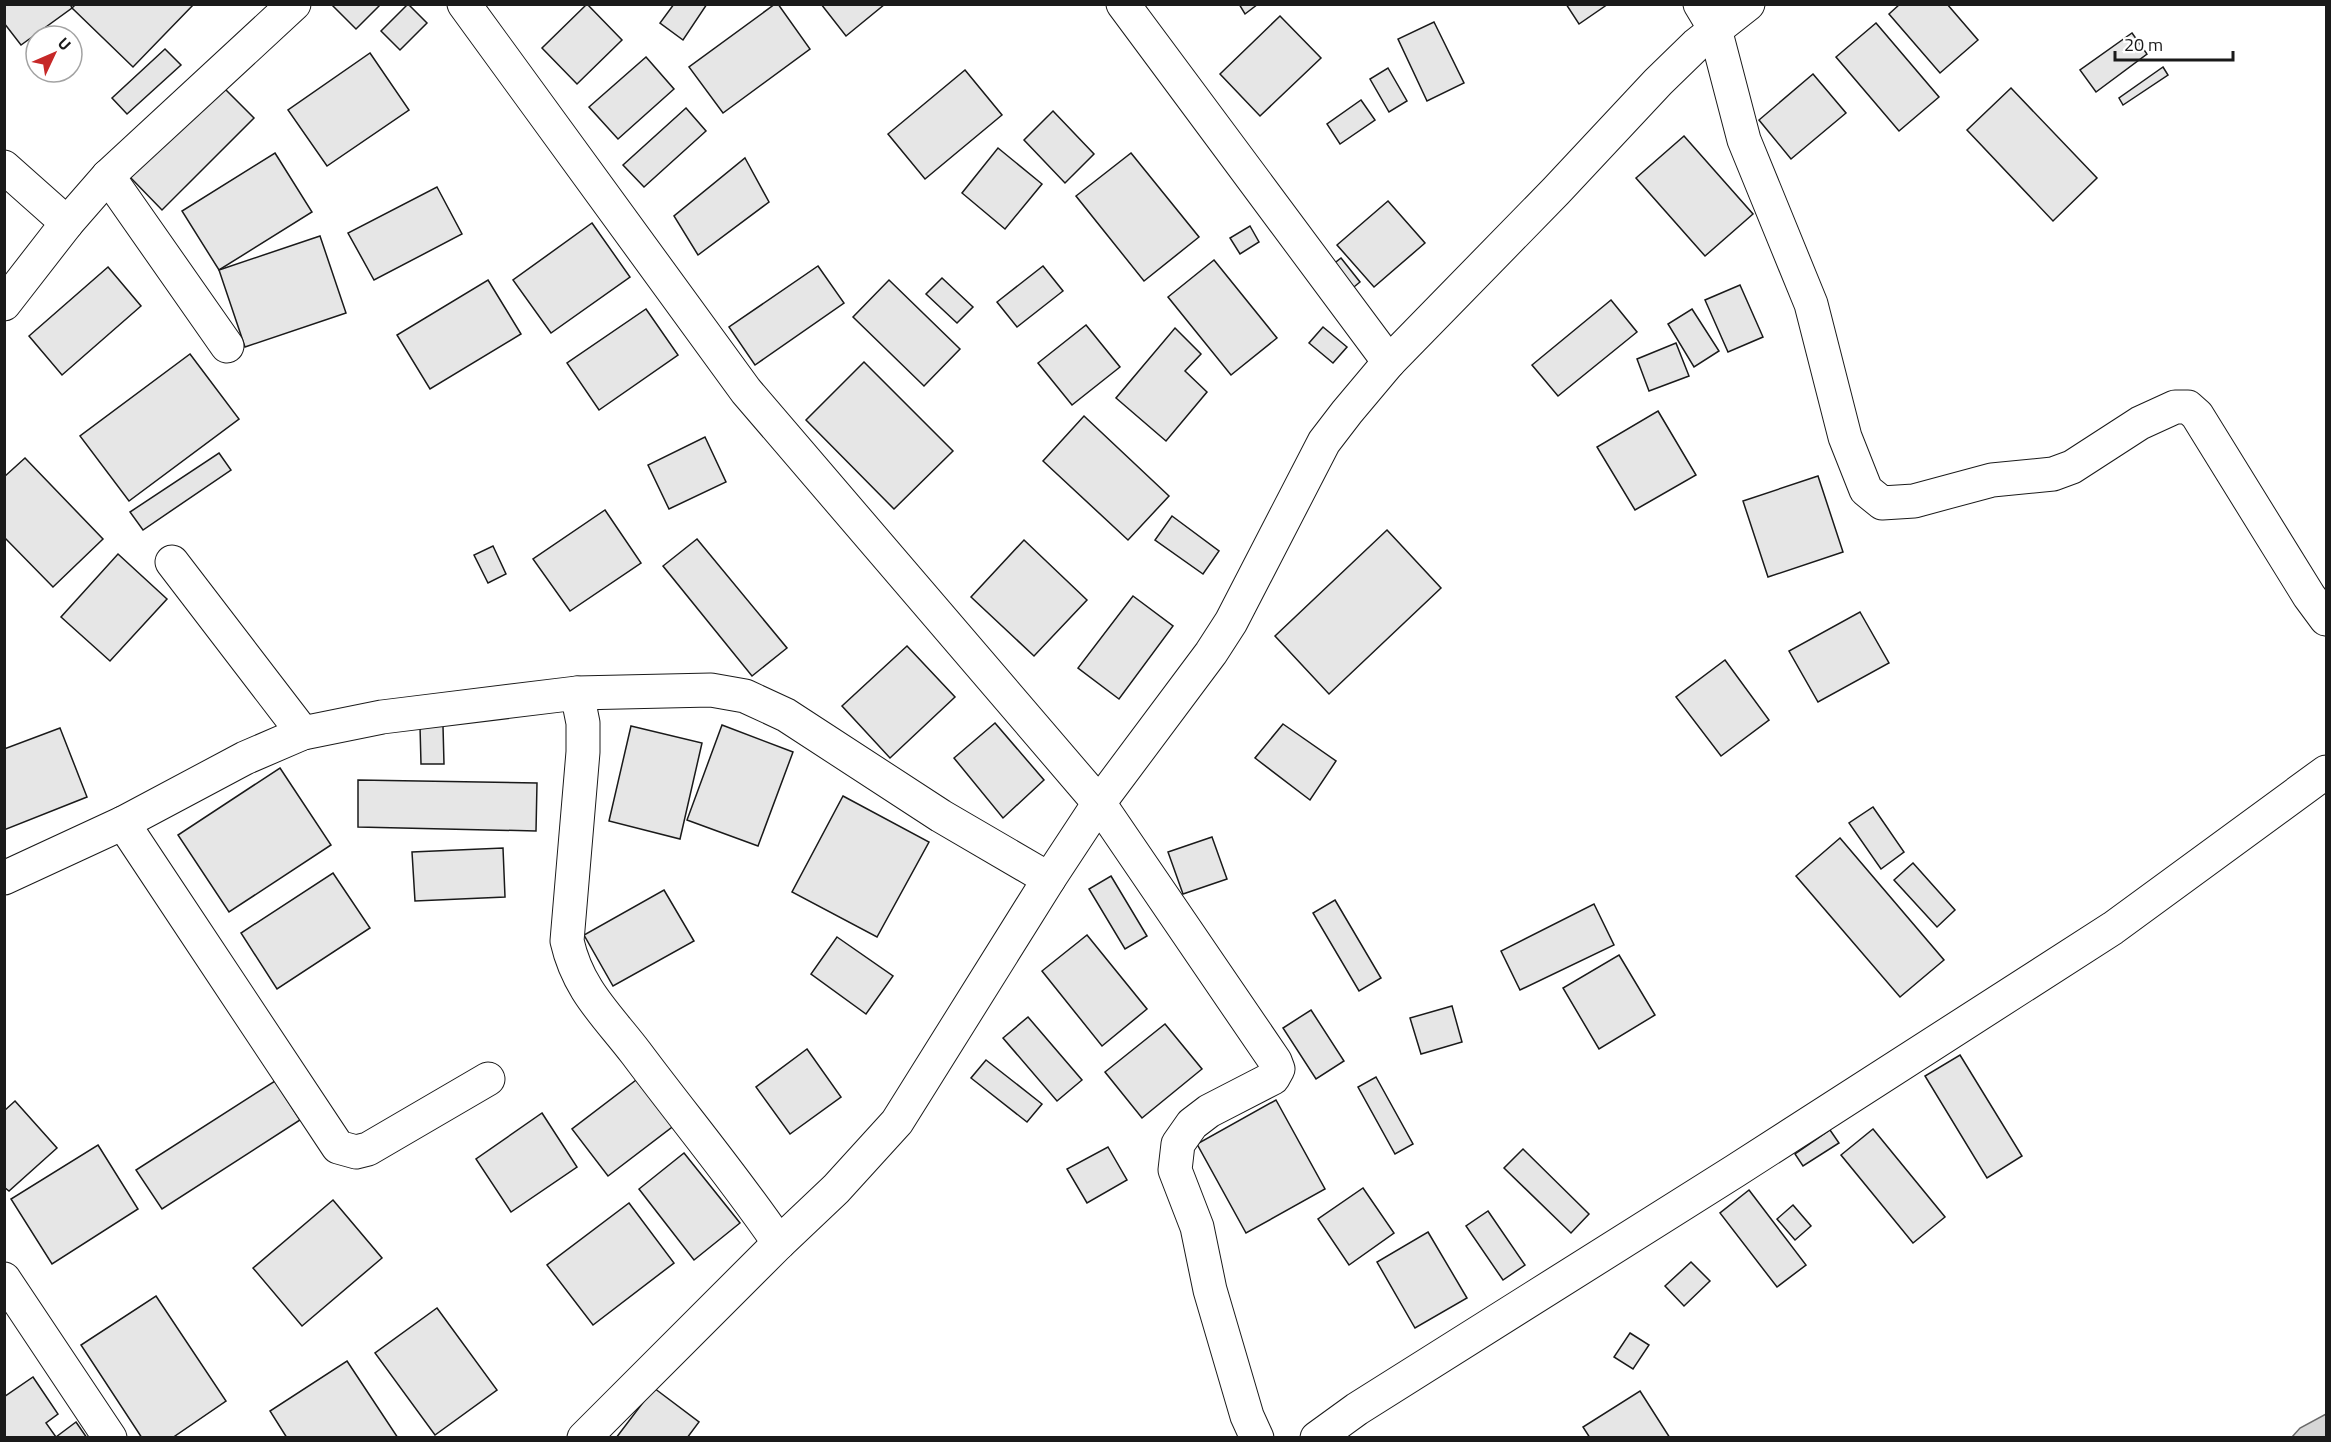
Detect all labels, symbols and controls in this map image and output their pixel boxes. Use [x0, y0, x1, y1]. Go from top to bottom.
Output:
north arrow [24, 24, 84, 84]
scale bar [2115, 24, 2234, 62]
text: U [53, 31, 77, 56]
text: 20 m [2124, 31, 2163, 58]

